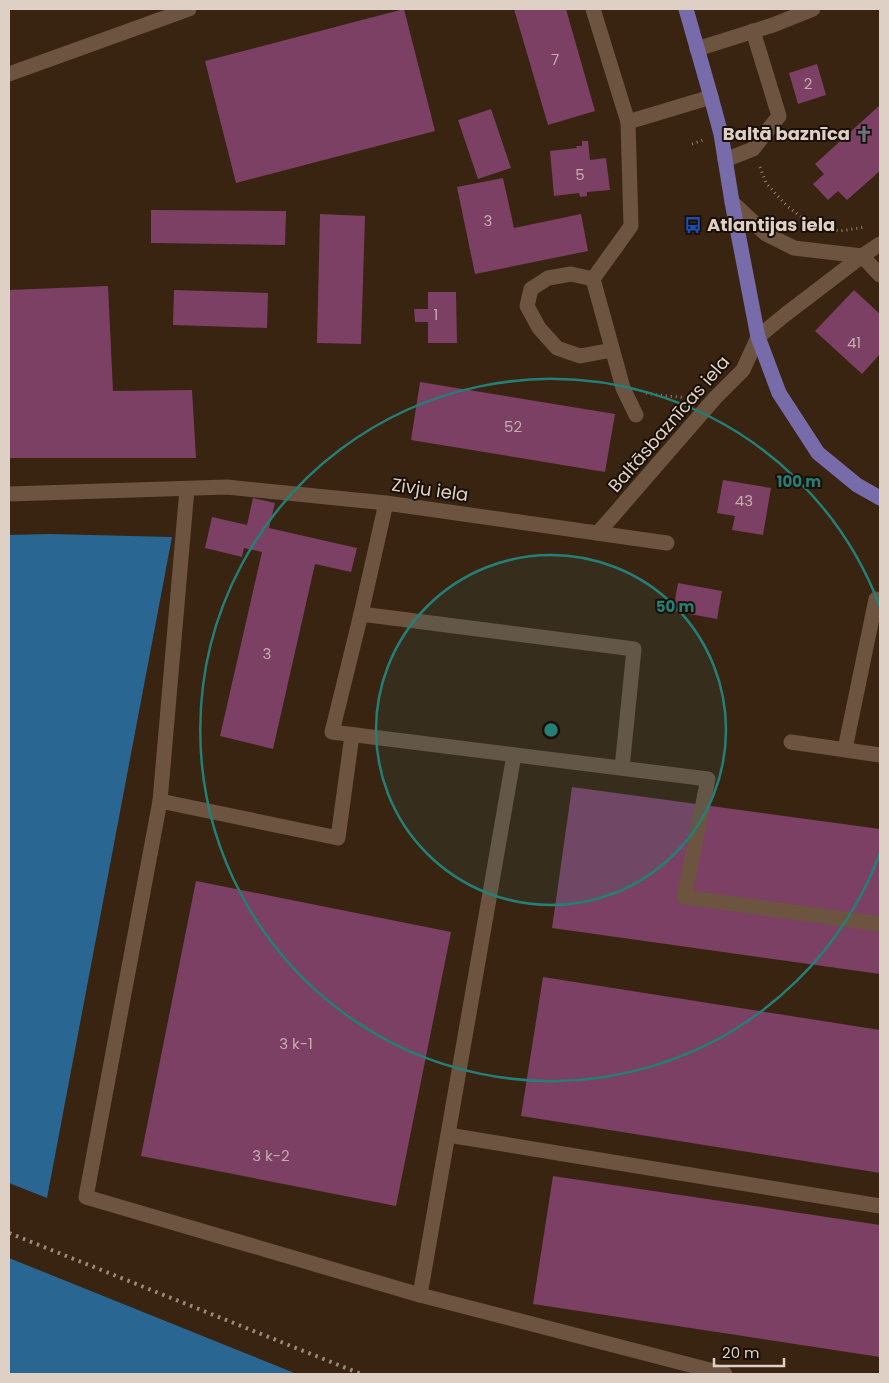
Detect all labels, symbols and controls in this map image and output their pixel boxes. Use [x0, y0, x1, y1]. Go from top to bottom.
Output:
house number: 7 [551, 49, 559, 70]
house number: 2 [804, 73, 812, 94]
place label: Baltā baznīca [723, 121, 850, 146]
church icon: Baltā baznīca [854, 124, 874, 144]
house number: 5 [575, 164, 585, 185]
house number: 3 [484, 210, 492, 231]
place label: Atlantijas iela [707, 212, 835, 237]
bus stop icon: Atlantijas iela [683, 215, 703, 235]
house number: 1 [434, 304, 438, 325]
house number: 41 [847, 332, 861, 353]
street label: Baltāsbaznīcas iela [602, 350, 735, 497]
house number: 52 [504, 416, 522, 437]
text: 100 m [777, 471, 821, 492]
street label: Zivju iela [390, 472, 470, 507]
house number: 43 [735, 490, 753, 511]
text: 50 m [656, 596, 694, 617]
house number: 3 [263, 643, 271, 664]
centre of rings [542, 721, 560, 739]
house number: 3 k-1 [279, 1033, 313, 1054]
house number: 3 k-2 [252, 1145, 290, 1166]
scale bar [714, 1336, 784, 1368]
text: 20 m [722, 1342, 760, 1363]

